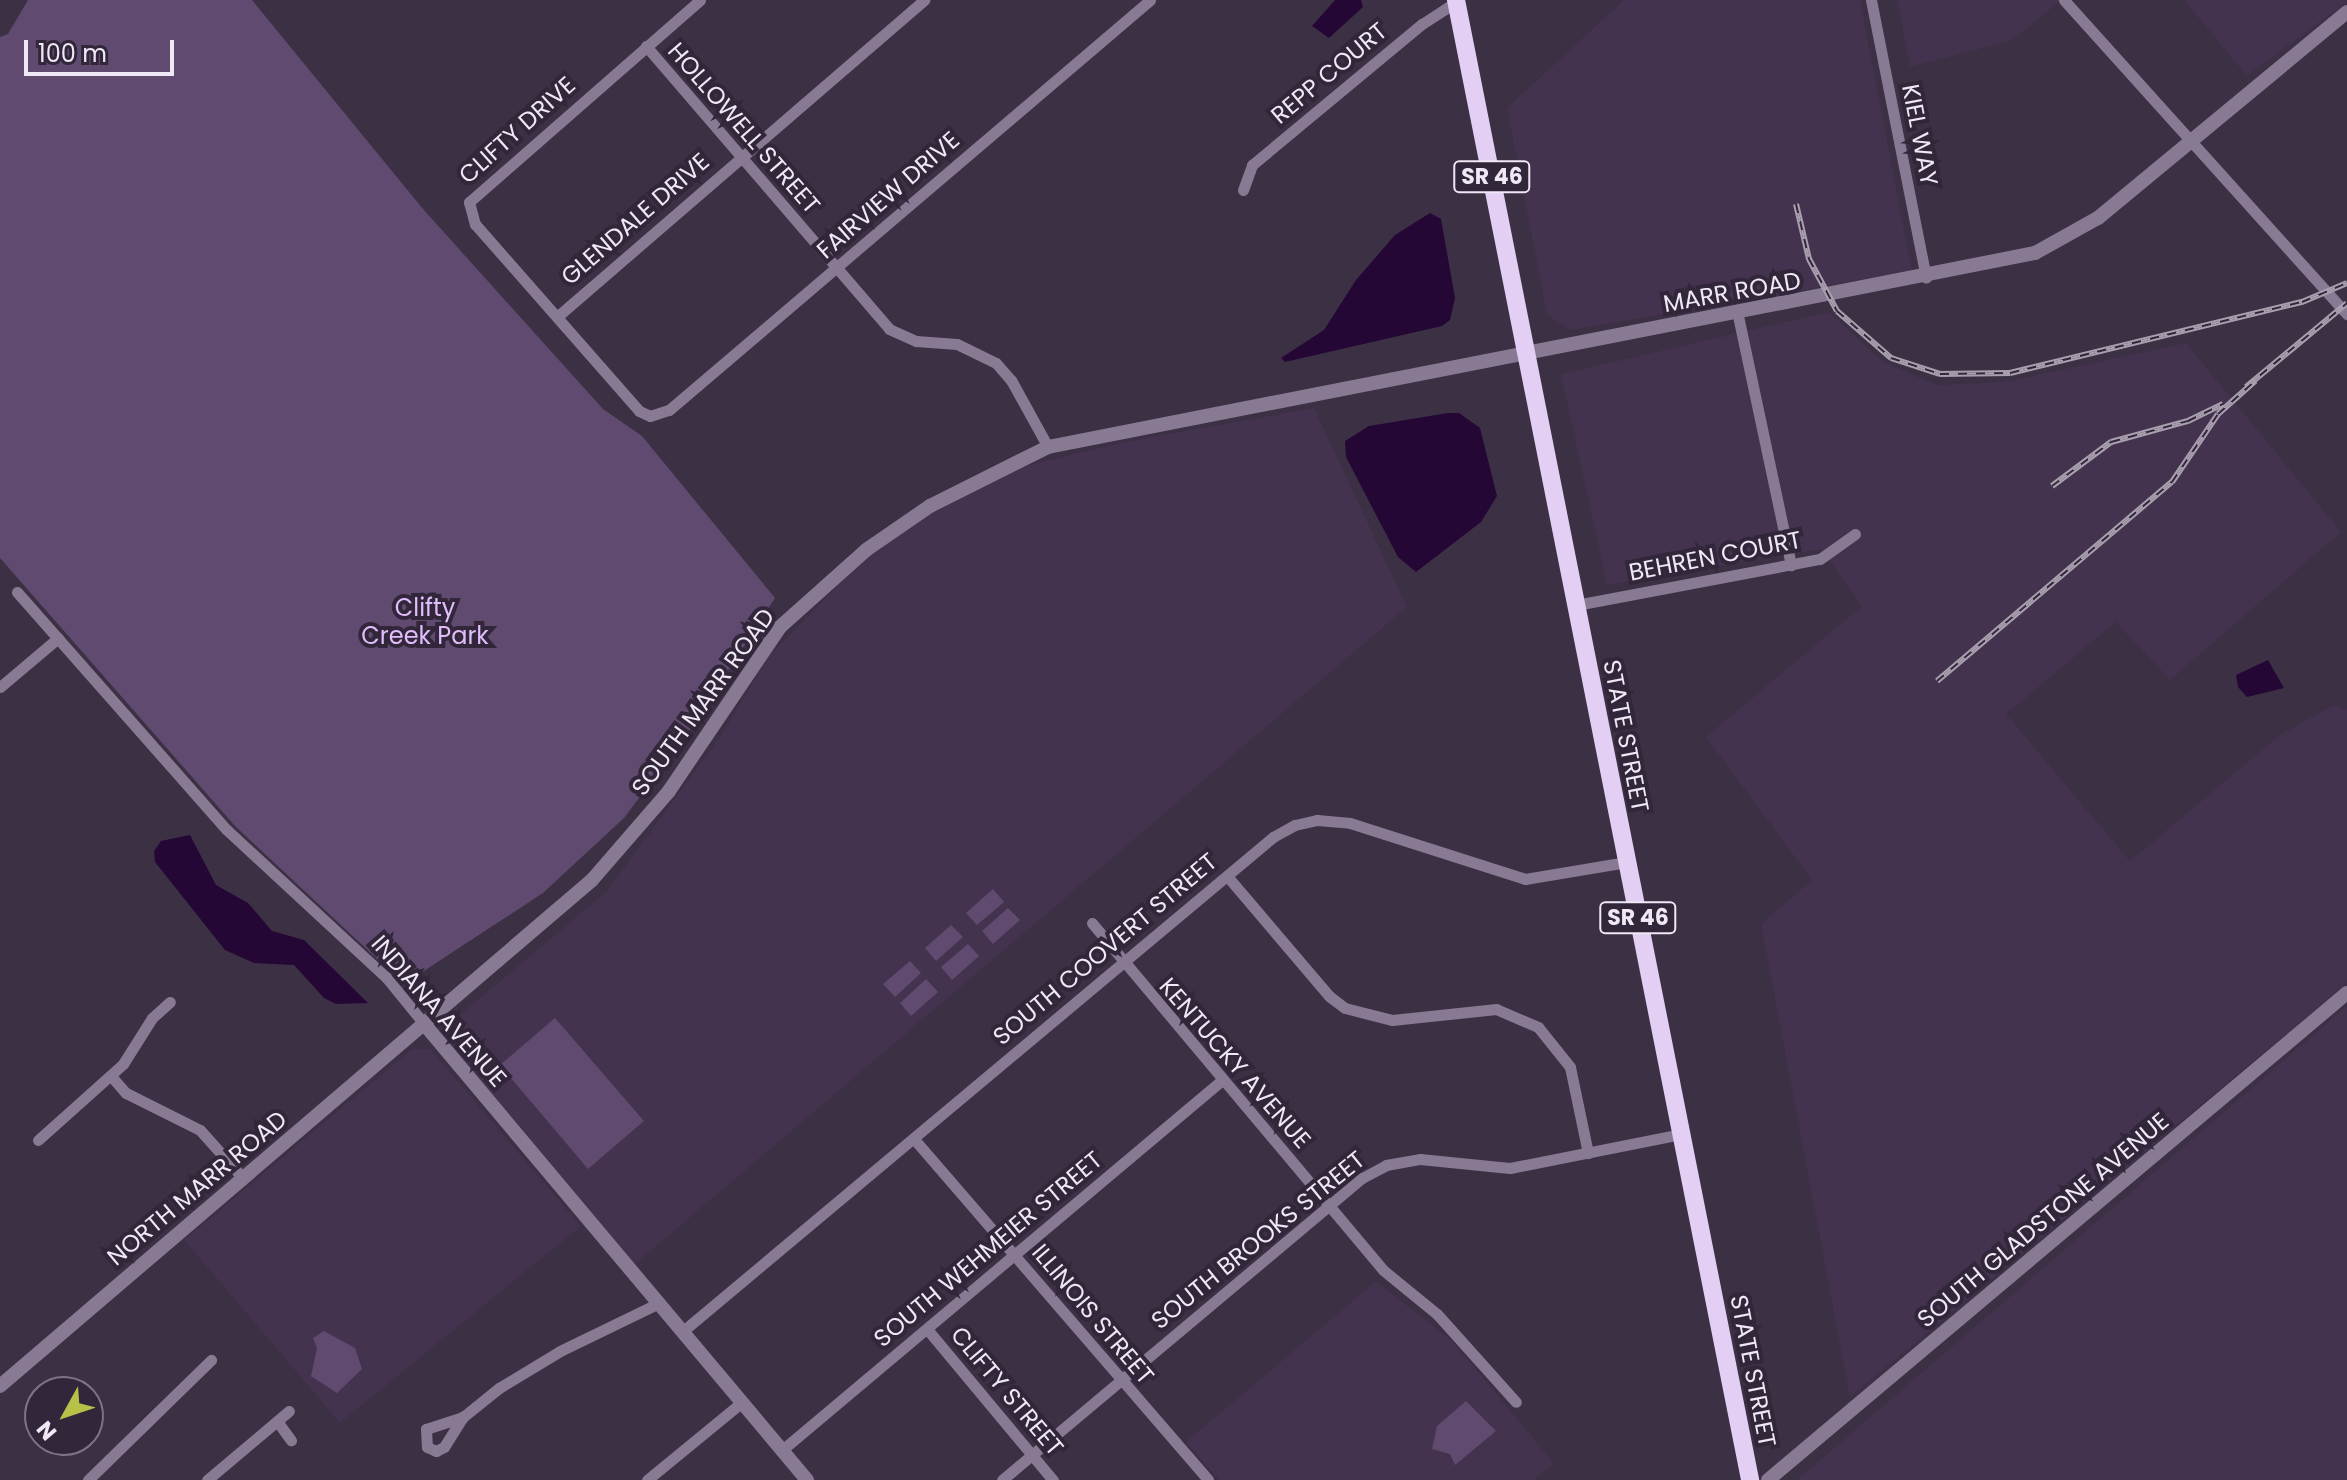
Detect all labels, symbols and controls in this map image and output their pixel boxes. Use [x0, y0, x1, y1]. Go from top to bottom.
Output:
street label: REPP COURT [1265, 16, 1393, 130]
scale bar [28, 24, 178, 74]
text: 100 m [38, 37, 107, 70]
street label: HOLLOWELL STREET [662, 37, 826, 219]
street label: CLIFTY DRIVE [453, 70, 581, 190]
street label: KIEL WAY [1896, 82, 1944, 188]
street label: FAIRVIEW DRIVE [811, 125, 965, 265]
street label: GLENDALE DRIVE [555, 147, 715, 291]
road number: SR 46 [1452, 159, 1532, 195]
street label: MARR ROAD [1661, 266, 1803, 318]
street label: BEHREN COURT [1626, 525, 1804, 587]
park label: Clifty Creek Park [361, 594, 489, 650]
street label: SOUTH MARR ROAD [625, 603, 781, 801]
street label: STATE STREET [1597, 658, 1655, 814]
street label: SOUTH COOVERT STREET [987, 847, 1223, 1051]
road number: SR 46 [1598, 900, 1678, 936]
street label: INDIANA AVENUE [365, 929, 513, 1093]
street label: KENTUCKY AVENUE [1153, 972, 1317, 1154]
street label: NORTH MARR ROAD [101, 1105, 293, 1271]
street label: SOUTH GLADSTONE AVENUE [1912, 1106, 2174, 1334]
street label: SOUTH WEHMEIER STREET [868, 1145, 1108, 1353]
street label: SOUTH BROOKS STREET [1145, 1145, 1371, 1335]
street label: ILLINOIS STREET [1026, 1238, 1160, 1390]
street label: STATE STREET [1724, 1293, 1782, 1449]
street label: CLIFTY STREET [945, 1321, 1069, 1461]
north arrow [24, 1376, 104, 1456]
text: N [30, 1414, 64, 1447]

